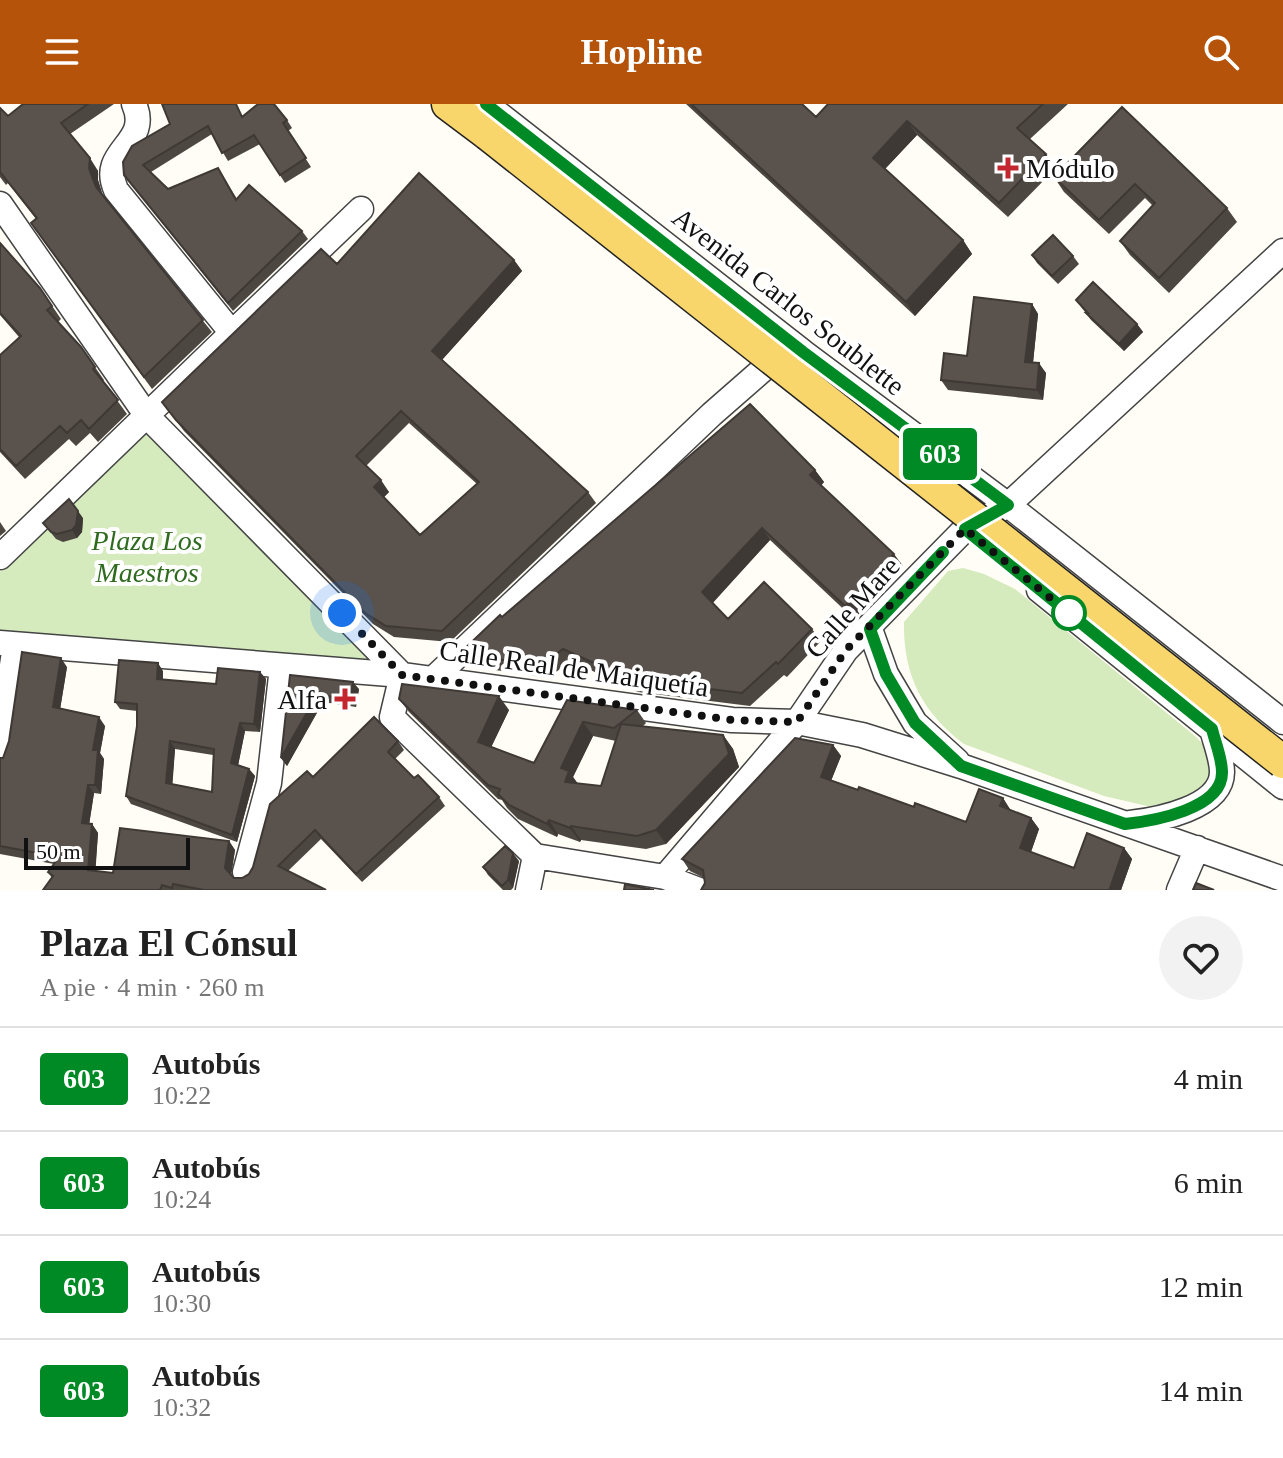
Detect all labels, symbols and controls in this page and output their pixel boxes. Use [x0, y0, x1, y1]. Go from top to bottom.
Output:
icon: menu [40, 30, 84, 74]
icon: search [1199, 30, 1243, 74]
text: Hopline [580, 32, 703, 72]
place label: Módulo [1026, 153, 1115, 184]
marker: Módulo [997, 157, 1019, 179]
street label: Avenida Carlos Soublette [667, 201, 911, 402]
line badge: 603 [894, 428, 986, 480]
text: 603 [919, 438, 961, 469]
park label: Plaza Los Maestros [90, 525, 203, 588]
street label: Calle Mare [799, 550, 906, 664]
your location [322, 593, 362, 633]
unlabelled marker [1052, 596, 1086, 630]
street label: Calle Real de Maiquetía [437, 634, 711, 703]
place label: Alfa [277, 684, 328, 715]
marker: Alfa [334, 688, 356, 710]
scale bar [24, 834, 190, 870]
text: 50 m [36, 839, 81, 864]
button: heart [1159, 916, 1243, 1000]
text: Plaza El Cónsul [40, 922, 298, 964]
text: A pie · 4 min · 260 m [40, 973, 265, 1002]
text: Autobús [152, 1047, 260, 1080]
text: 4 min [1174, 1062, 1243, 1095]
text: 603 [63, 1063, 105, 1094]
text: 10:22 [152, 1081, 211, 1110]
text: Autobús [152, 1151, 260, 1184]
text: 6 min [1174, 1166, 1243, 1199]
text: 603 [63, 1167, 105, 1198]
text: 10:24 [152, 1185, 211, 1214]
text: Autobús [152, 1255, 260, 1288]
text: 12 min [1159, 1270, 1243, 1303]
text: 603 [63, 1271, 105, 1302]
text: 10:30 [152, 1289, 211, 1318]
text: Autobús [152, 1359, 260, 1392]
text: 14 min [1159, 1374, 1243, 1407]
text: 603 [63, 1375, 105, 1406]
text: 10:32 [152, 1393, 211, 1422]

